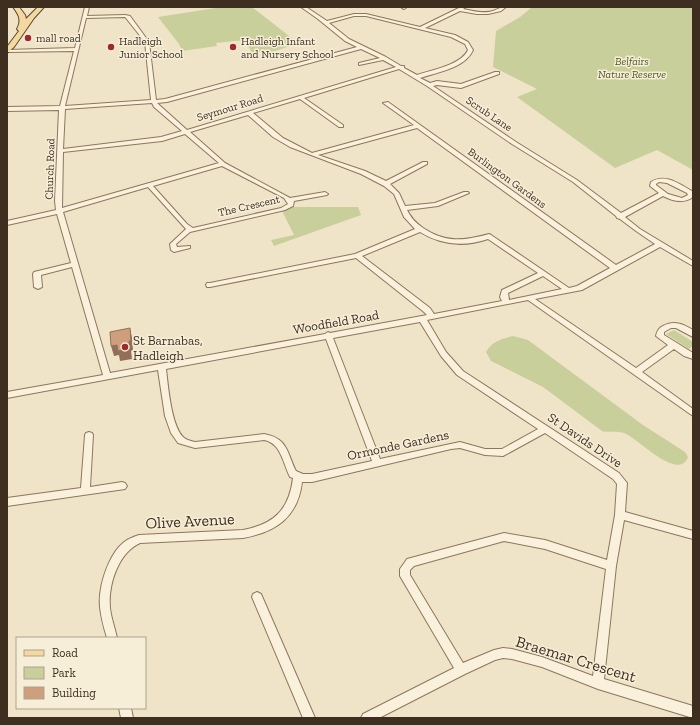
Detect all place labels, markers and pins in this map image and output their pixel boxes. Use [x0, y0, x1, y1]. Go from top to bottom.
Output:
place label: mall road [36, 32, 81, 45]
marker: mall road [23, 33, 33, 43]
place label: Hadleigh Junior School [119, 35, 183, 61]
place label: Hadleigh Infant and Nursery School [241, 35, 334, 61]
marker: Hadleigh Junior School [106, 42, 116, 52]
marker: Hadleigh Infant and Nursery School [228, 42, 238, 52]
place label: St Barnabas, Hadleigh [133, 333, 203, 363]
marker: St Barnabas, Hadleigh [120, 342, 130, 352]

